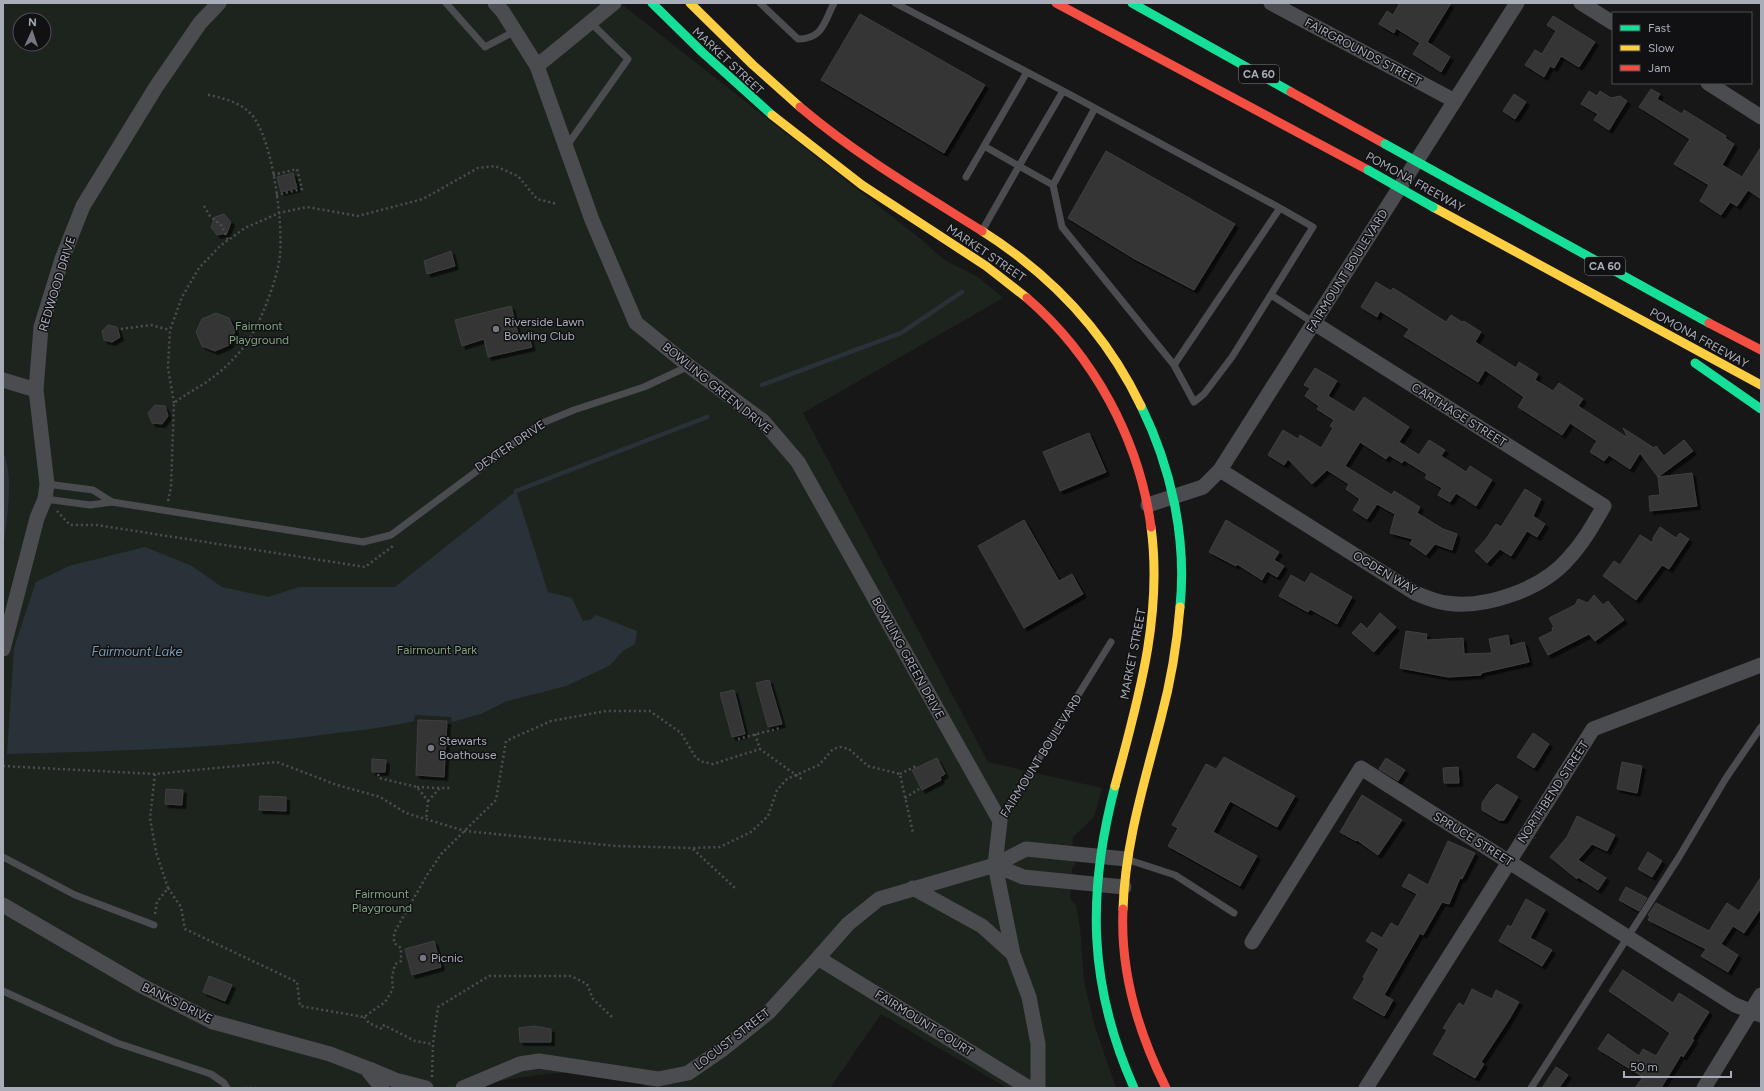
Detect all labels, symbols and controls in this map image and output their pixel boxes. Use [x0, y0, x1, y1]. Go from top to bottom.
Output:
north arrow [12, 12, 52, 52]
legend [1612, 12, 1752, 84]
street label: FAIRGROUNDS STREET [1302, 15, 1424, 89]
text: N [28, 16, 37, 29]
text: Fast [1648, 21, 1671, 35]
street label: MARKET STREET [690, 24, 767, 98]
text: Slow [1648, 41, 1675, 55]
text: Jam [1648, 61, 1671, 75]
road number: CA 60 [1239, 65, 1279, 83]
street label: POMONA FREEWAY [1363, 149, 1467, 215]
street label: FAIRMOUNT BOULEVARD [1303, 207, 1391, 335]
street label: MARKET STREET [944, 221, 1028, 285]
street label: REDWOOD DRIVE [36, 235, 78, 333]
road number: CA 60 [1585, 257, 1625, 275]
street label: POMONA FREEWAY [1647, 305, 1751, 371]
place label: Riverside Lawn Bowling Club [504, 315, 585, 343]
park label: Fairmont Playground [229, 319, 289, 347]
marker: Riverside Lawn Bowling Club [491, 324, 501, 334]
street label: BOWLING GREEN DRIVE [660, 340, 774, 436]
street label: CARTHAGE STREET [1409, 380, 1509, 450]
street label: DEXTER DRIVE [472, 417, 548, 475]
street label: OGDEN WAY [1350, 548, 1420, 598]
street label: BOWLING GREEN DRIVE [869, 595, 947, 721]
street label: MARKET STREET [1117, 607, 1149, 701]
park label: Fairmount Park [397, 643, 477, 657]
water label: Fairmount Lake [91, 644, 183, 659]
street label: FAIRMOUNT BOULEVARD [997, 692, 1085, 820]
place label: Stewarts Boathouse [439, 734, 497, 762]
street label: NORTHBEND STREET [1515, 738, 1591, 846]
marker: Stewarts Boathouse [426, 743, 436, 753]
street label: SPRUCE STREET [1431, 809, 1516, 869]
park label: Fairmount Playground [352, 887, 412, 915]
place label: Picnic [431, 951, 464, 965]
marker: Picnic [418, 953, 428, 963]
street label: BANKS DRIVE [139, 980, 215, 1026]
street label: FAIRMOUNT COURT [872, 987, 976, 1059]
street label: LOCUST STREET [692, 1005, 773, 1073]
scale bar [1624, 1053, 1731, 1079]
text: 50 m [1630, 1060, 1658, 1074]

